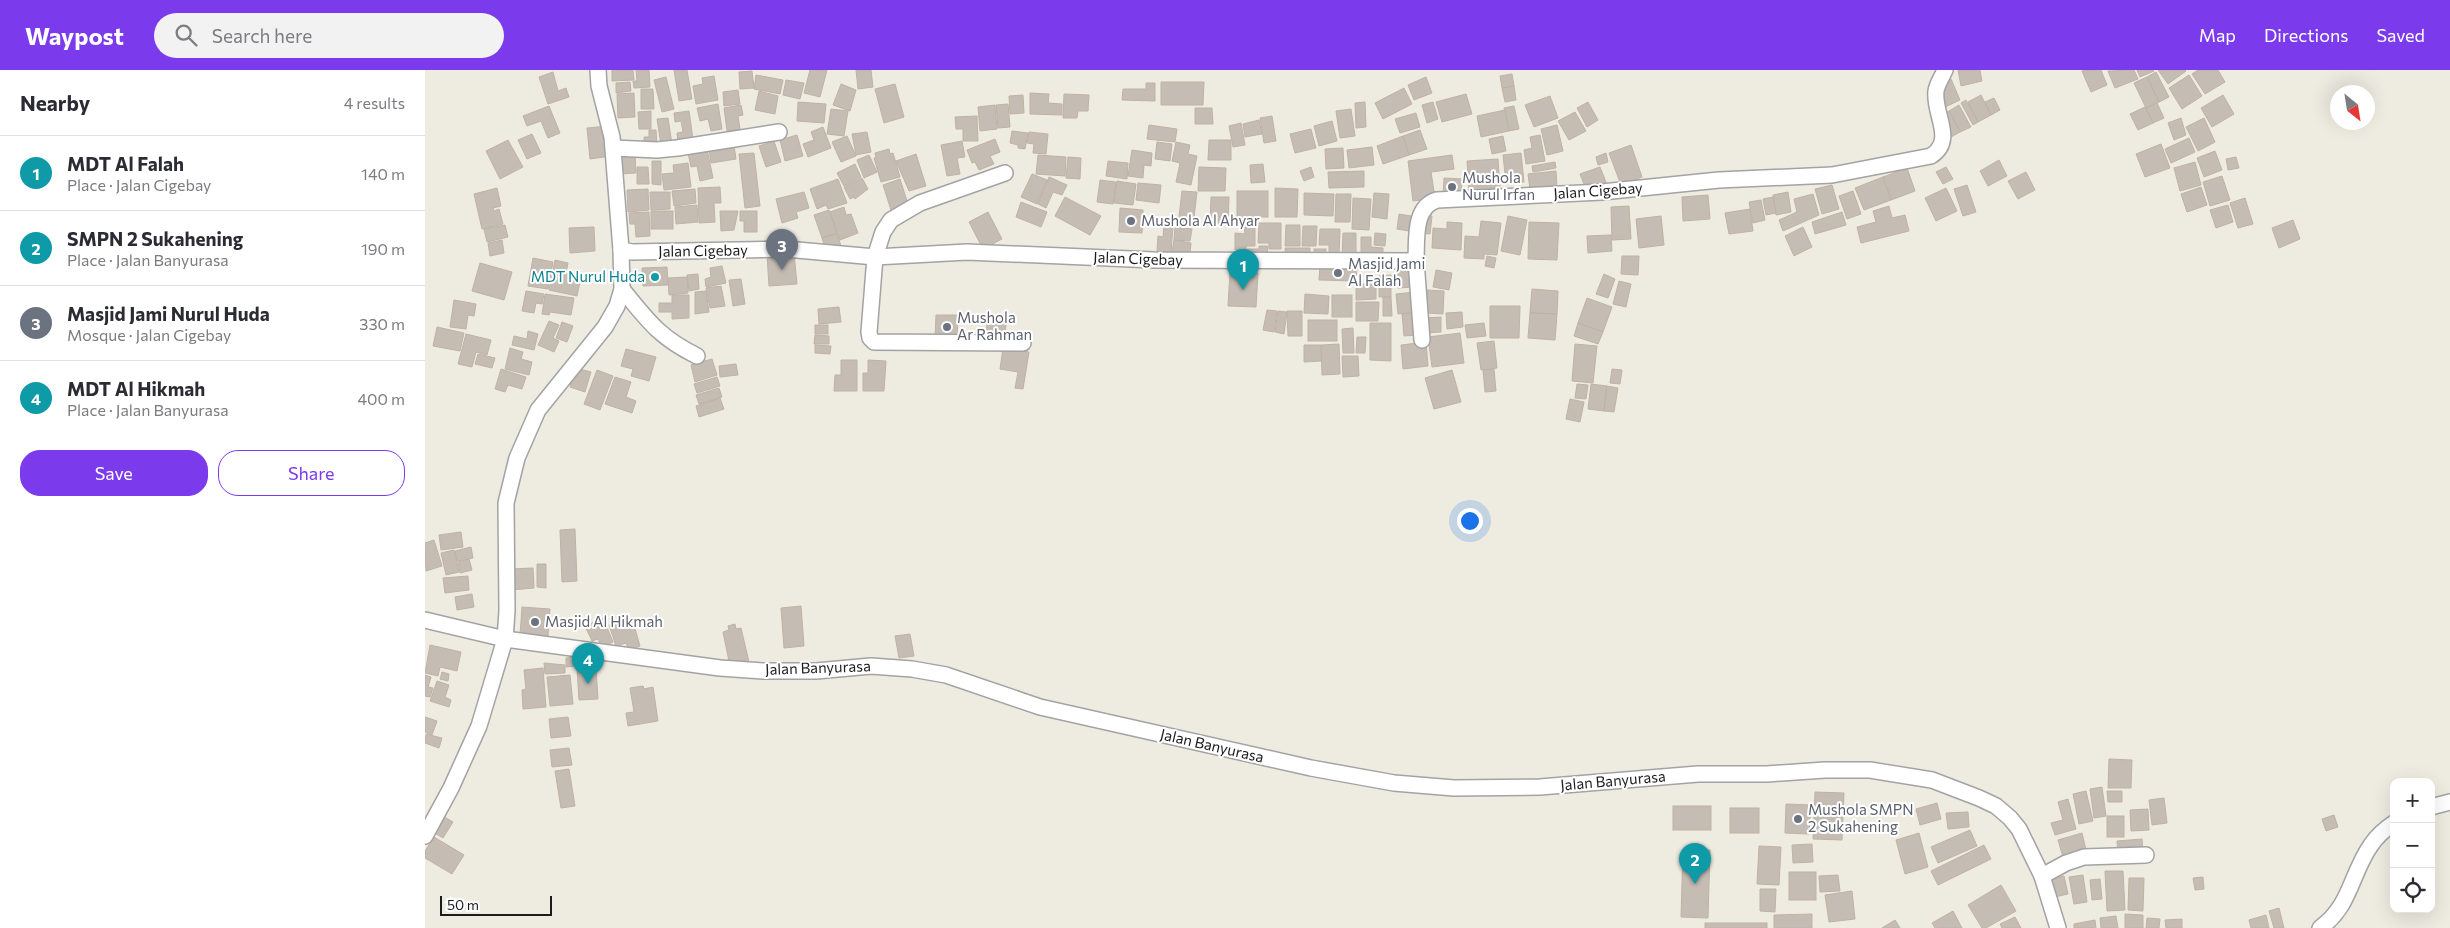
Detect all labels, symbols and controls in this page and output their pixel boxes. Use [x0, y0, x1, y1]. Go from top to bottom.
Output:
search box [154, 13, 504, 58]
text: Waypost [25, 21, 124, 50]
icon: search [172, 21, 200, 49]
text: Search here [212, 24, 312, 47]
text: Map [2199, 24, 2236, 46]
text: Directions [2264, 24, 2348, 46]
text: Saved [2376, 24, 2425, 46]
north arrow [2330, 85, 2375, 130]
text: Nearby [20, 90, 90, 115]
text: 4 results [344, 93, 405, 112]
text: MDT Al Falah [67, 152, 184, 175]
text: 1 [32, 164, 40, 183]
text: 140 m [361, 164, 405, 183]
place label: Mushola Nurul Irfan [1462, 168, 1535, 203]
text: Place · Jalan Cigebay [67, 175, 211, 194]
street label: Jalan Cigebay [1553, 178, 1644, 202]
marker: Mushola Nurul Irfan [1446, 181, 1458, 193]
place label: Mushola Al Ahyar [1141, 211, 1260, 229]
marker: Mushola Al Ahyar [1125, 215, 1137, 227]
text: SMPN 2 Sukahening [67, 227, 243, 250]
pin: 3 [766, 229, 798, 270]
text: 2 [31, 239, 41, 258]
text: 190 m [361, 239, 405, 258]
street label: Jalan Cigebay [658, 240, 748, 260]
street label: Jalan Cigebay [1093, 247, 1183, 269]
pin: 1 [1227, 249, 1259, 290]
text: Place · Jalan Banyurasa [67, 250, 229, 269]
place label: Masjid Jami Al Falah [1348, 254, 1425, 289]
place label: MDT Nurul Huda [531, 267, 645, 285]
marker: Masjid Jami Al Falah [1332, 267, 1344, 279]
marker: MDT Nurul Huda [649, 271, 661, 283]
text: Masjid Jami Nurul Huda [67, 302, 270, 325]
place label: Mushola Ar Rahman [957, 308, 1032, 343]
text: 3 [31, 314, 41, 333]
text: 330 m [359, 314, 405, 333]
marker: Mushola Ar Rahman [941, 321, 953, 333]
text: Mosque · Jalan Cigebay [67, 325, 231, 344]
text: MDT Al Hikmah [67, 377, 205, 400]
text: 4 [31, 389, 41, 408]
text: 400 m [357, 389, 405, 408]
text: Place · Jalan Banyurasa [67, 400, 229, 419]
button: Save [20, 450, 208, 496]
button: Share [218, 450, 405, 496]
your location [1457, 508, 1483, 534]
place label: Masjid Al Hikmah [545, 612, 663, 630]
marker: Masjid Al Hikmah [529, 616, 541, 628]
pin: 4 [572, 643, 604, 684]
street label: Jalan Banyurasa [765, 656, 871, 678]
street label: Jalan Banyurasa [1159, 724, 1266, 766]
street label: Jalan Banyurasa [1559, 766, 1666, 794]
map controls [2390, 778, 2435, 913]
button: + [2390, 778, 2435, 823]
place label: Mushola SMPN 2 Sukahening [1808, 800, 1914, 835]
marker: Mushola SMPN 2 Sukahening [1792, 813, 1804, 825]
button: − [2390, 823, 2435, 868]
pin: 2 [1679, 843, 1711, 884]
button: locate [2390, 868, 2435, 913]
scale bar [440, 893, 553, 916]
text: 50 m [447, 896, 479, 913]

